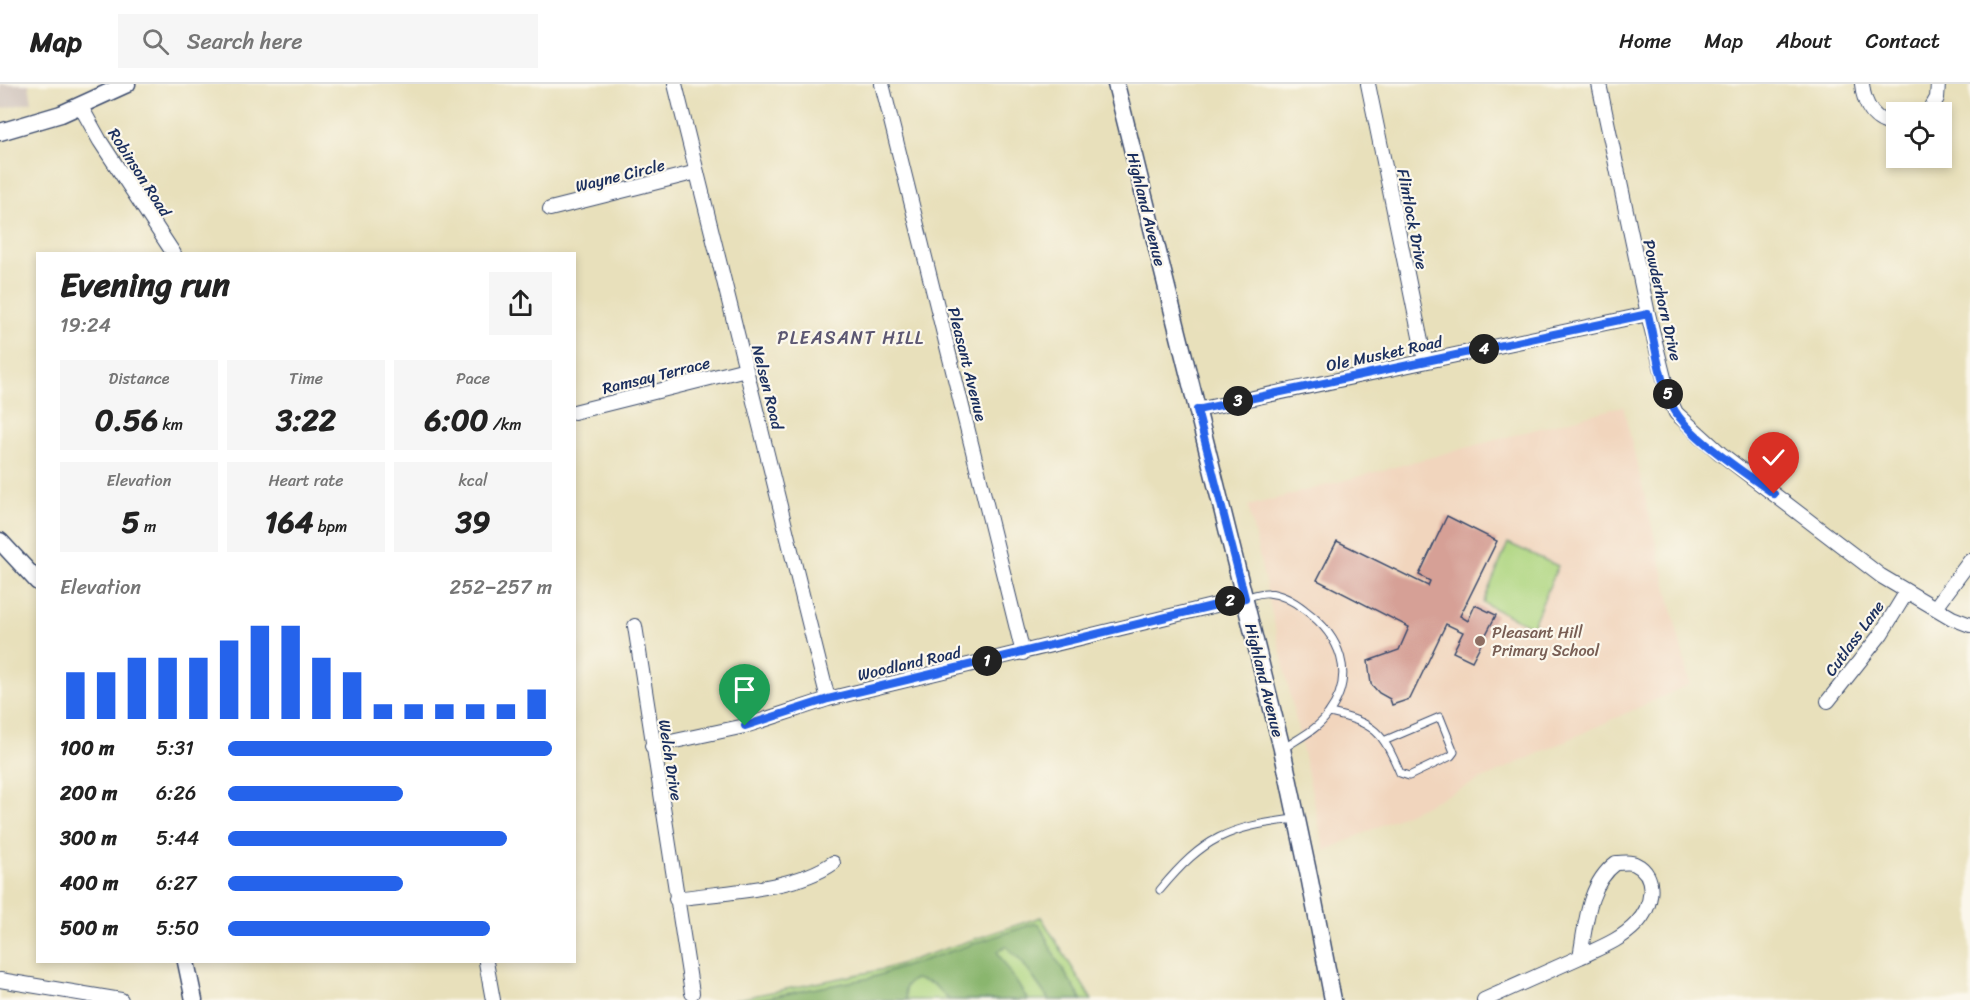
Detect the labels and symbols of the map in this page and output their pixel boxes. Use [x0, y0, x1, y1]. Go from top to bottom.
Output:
street label: Robinson Road [100, 122, 180, 224]
street label: Highland Avenue [1118, 149, 1175, 269]
street label: Wayne Circle [572, 150, 668, 201]
street label: Flintlock Drive [1389, 166, 1437, 272]
street label: Powderhorn Drive [1634, 236, 1691, 364]
street label: Pleasant Avenue [939, 304, 996, 425]
district label: PLEASANT HILL [777, 322, 925, 354]
street label: Ole Musket Road [1323, 327, 1446, 380]
pin: 4 [1469, 334, 1499, 364]
street label: Nelsen Road [743, 342, 792, 434]
street label: Ramsay Terrace [599, 348, 713, 403]
pin: 5 [1653, 379, 1683, 409]
pin: 3 [1223, 386, 1253, 416]
pin [1748, 432, 1799, 494]
pin: 2 [1215, 586, 1245, 616]
street label: Cutlass Lane [1817, 594, 1892, 683]
place label: Pleasant Hill Primary School [1492, 618, 1600, 665]
street label: Highland Avenue [1236, 620, 1293, 740]
marker: Pleasant Hill Primary School [1473, 634, 1487, 648]
street label: Woodland Road [855, 637, 965, 689]
pin: 1 [972, 646, 1002, 676]
pin [719, 664, 770, 726]
street label: Welch Drive [650, 717, 691, 803]

